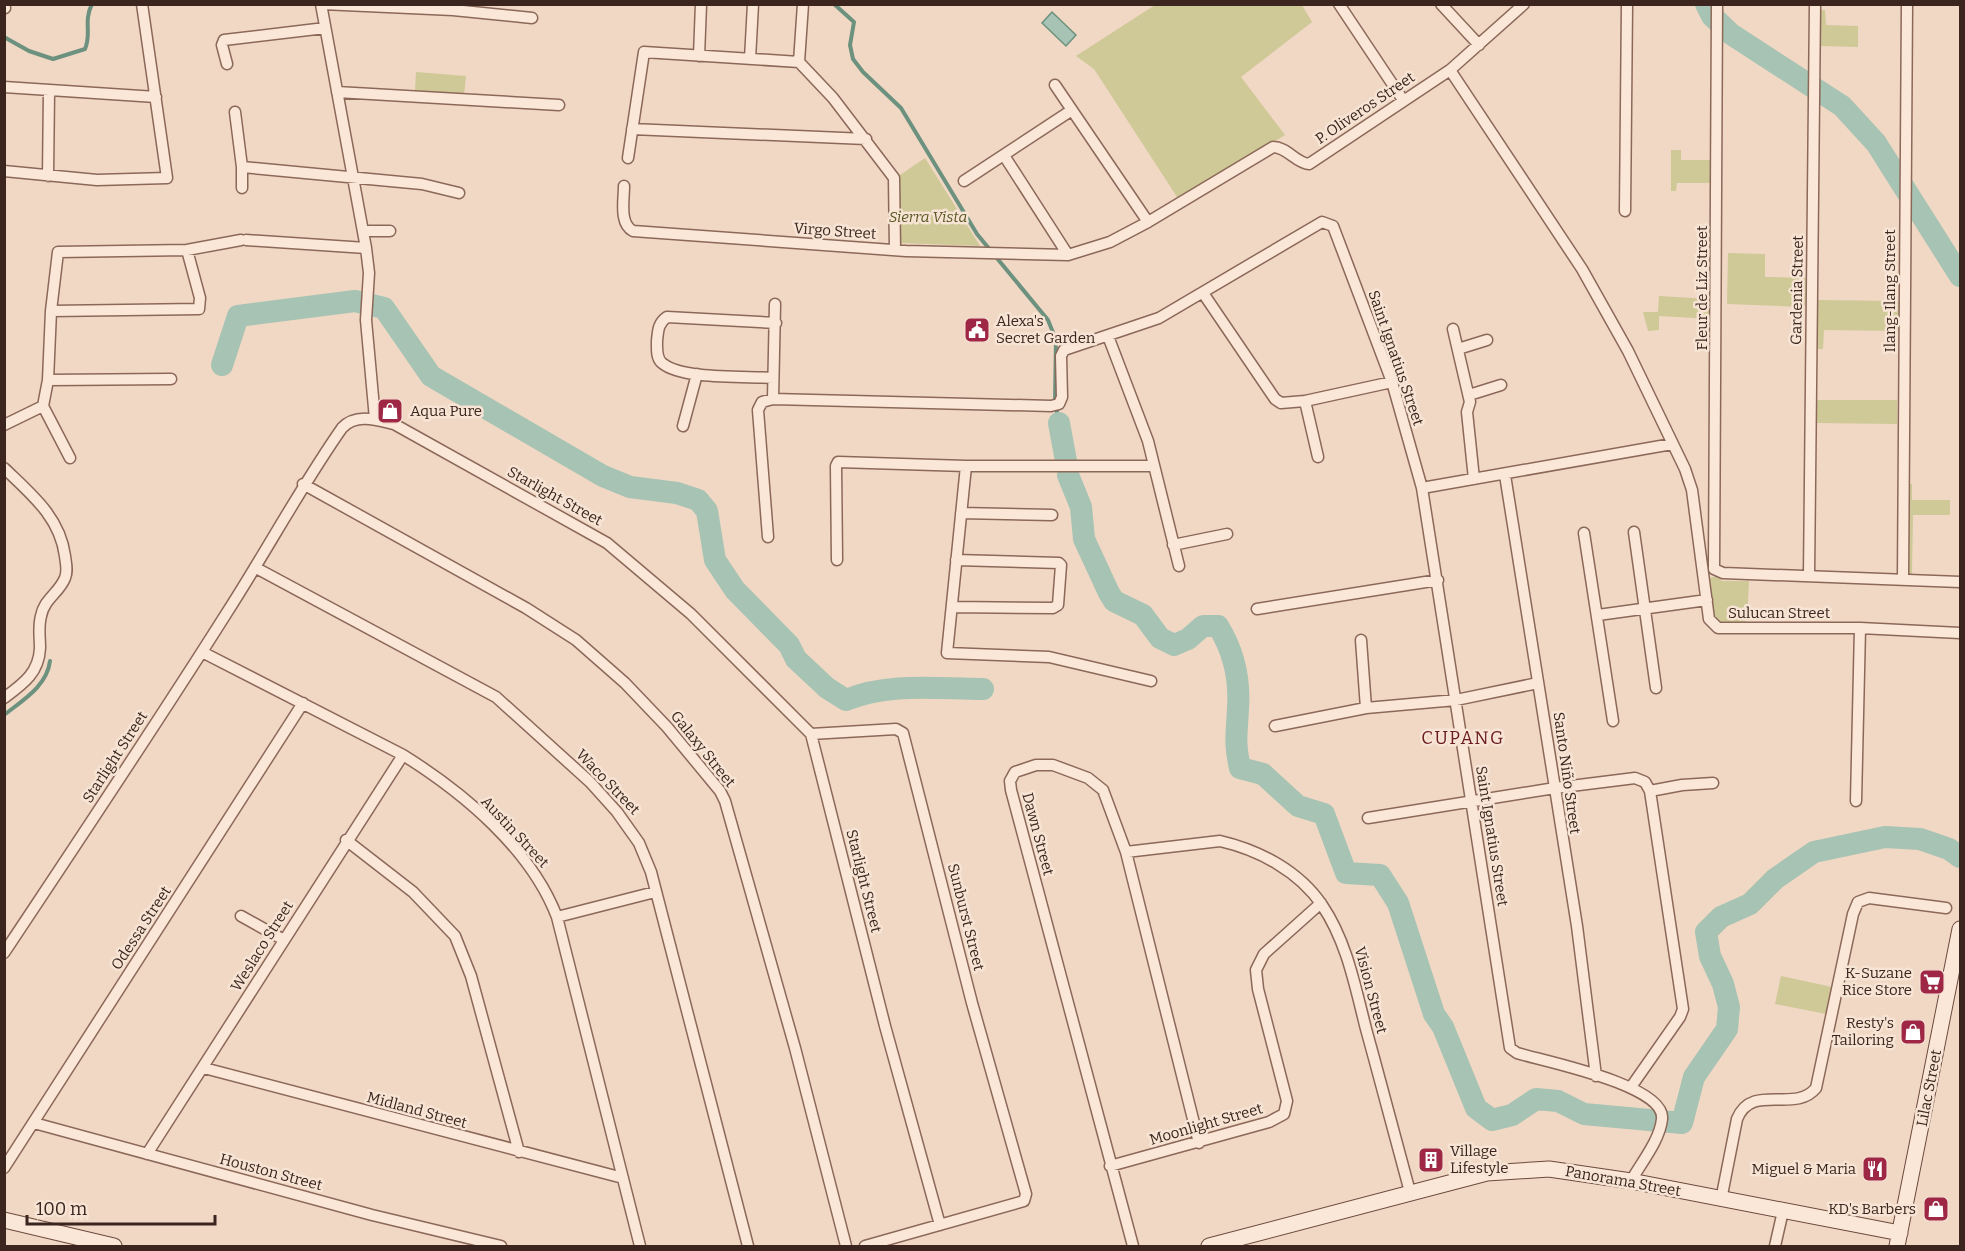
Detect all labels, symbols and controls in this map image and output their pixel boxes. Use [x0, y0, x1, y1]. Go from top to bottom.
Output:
street label: P. Oliveros Street [1312, 68, 1419, 148]
park label: Sierra Vista [889, 208, 967, 226]
street label: Virgo Street [793, 219, 877, 243]
street label: Fleur de Liz Street [1693, 225, 1711, 350]
street label: Ilang-Ilang Street [1881, 229, 1899, 353]
street label: Gardenia Street [1787, 234, 1807, 345]
street label: Saint Ignatius Street [1364, 288, 1428, 429]
place label: Alexa's Secret Garden [996, 312, 1096, 347]
public building icon: Alexa's Secret Garden [962, 315, 992, 345]
shop icon: Aqua Pure [375, 396, 405, 426]
place label: Aqua Pure [410, 402, 482, 420]
street label: Starlight Street [504, 462, 606, 530]
street label: Sulucan Street [1728, 604, 1831, 622]
street label: Starlight Street [79, 707, 152, 806]
street label: Galaxy Street [667, 707, 740, 791]
street label: Santo Niño Street [1550, 711, 1585, 836]
district label: CUPANG [1421, 727, 1505, 749]
street label: Waco Street [572, 746, 644, 819]
street label: Saint Ignatius Street [1472, 765, 1512, 908]
street label: Dawn Street [1018, 791, 1058, 878]
street label: Austin Street [477, 792, 553, 872]
street label: Starlight Street [842, 828, 886, 935]
street label: Sunburst Street [944, 861, 988, 973]
street label: Odessa Street [107, 882, 175, 973]
street label: Weslaco Street [227, 897, 297, 995]
street label: Vision Street [1351, 945, 1391, 1036]
place label: K-Suzane Rice Store [1842, 964, 1912, 999]
supermarket icon: K-Suzane Rice Store [1917, 967, 1947, 997]
place label: Resty's Tailoring [1832, 1014, 1894, 1049]
shop icon: Resty's Tailoring [1898, 1017, 1928, 1047]
street label: Lilac Street [1913, 1047, 1945, 1128]
street label: Midland Street [365, 1088, 470, 1132]
street label: Moonlight Street [1147, 1099, 1265, 1149]
place label: Village Lifestyle [1450, 1142, 1509, 1177]
building icon: Village Lifestyle [1416, 1145, 1446, 1175]
street label: Houston Street [218, 1150, 325, 1194]
restaurant icon: Miguel & Maria [1860, 1154, 1890, 1184]
place label: Miguel & Maria [1751, 1160, 1856, 1178]
street label: Panorama Street [1564, 1162, 1683, 1200]
scale bar [27, 1188, 214, 1226]
shop icon: KD's Barbers [1921, 1194, 1951, 1224]
text: 100 m [36, 1198, 87, 1220]
place label: KD's Barbers [1828, 1200, 1916, 1218]

